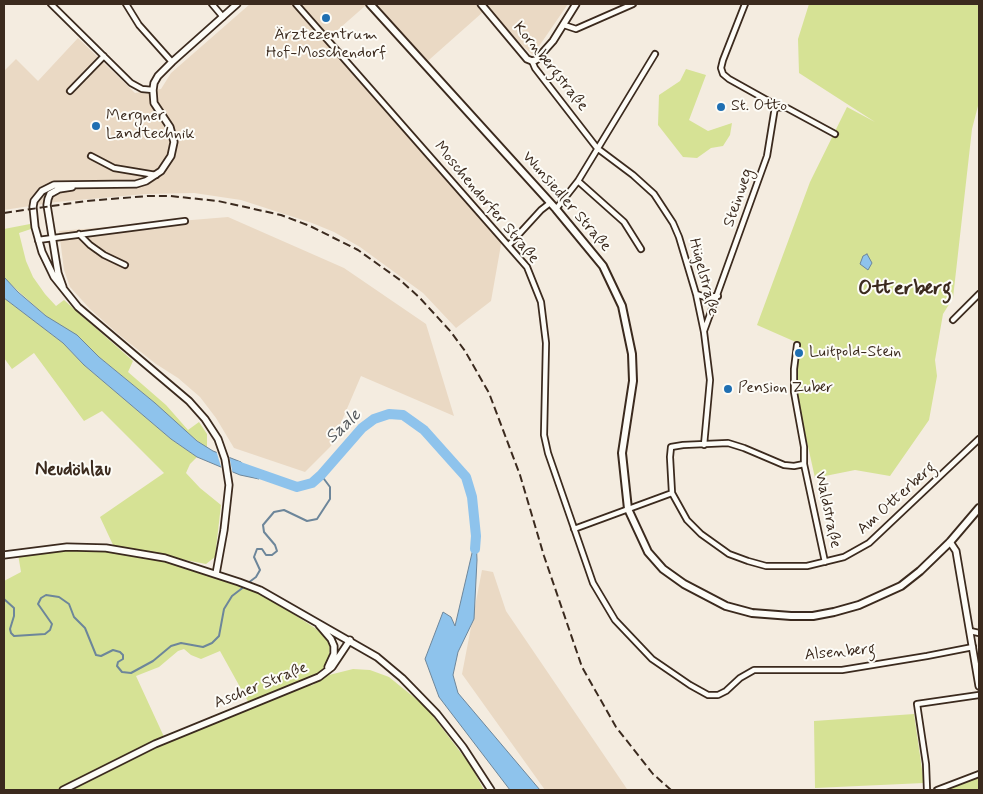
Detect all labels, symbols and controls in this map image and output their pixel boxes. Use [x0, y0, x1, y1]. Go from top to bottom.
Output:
marker: Ärztezentrum Hof-Moschendorf [320, 12, 332, 24]
street label: Kornbergstraße [508, 19, 592, 115]
place label: Ärztezentrum Hof-Moschendorf [266, 26, 386, 64]
place label: St. Otto [731, 97, 787, 117]
marker: St. Otto [715, 101, 727, 113]
place label: Mergner Landtechnik [106, 107, 194, 145]
marker: Mergner Landtechnik [90, 120, 102, 132]
street label: Moschendorfer Straße [429, 138, 543, 268]
street label: Wunsiedler Straße [517, 148, 615, 256]
street label: Steinweg [720, 166, 758, 230]
street label: Hügelstraße [683, 236, 723, 318]
district label: Otterberg [858, 277, 952, 303]
place label: Luitpold-Stein [809, 343, 901, 363]
marker: Luitpold-Stein [793, 347, 805, 359]
place label: Pension Zuber [738, 379, 833, 399]
marker: Pension Zuber [722, 383, 734, 395]
water label: Saale [322, 405, 366, 449]
street label: Am Otterberg [854, 459, 940, 539]
district label: Neudöhlau [35, 460, 111, 482]
street label: Waldstraße [810, 470, 844, 550]
street label: Alsenberg [804, 640, 876, 666]
street label: Ascher Straße [211, 659, 311, 713]

